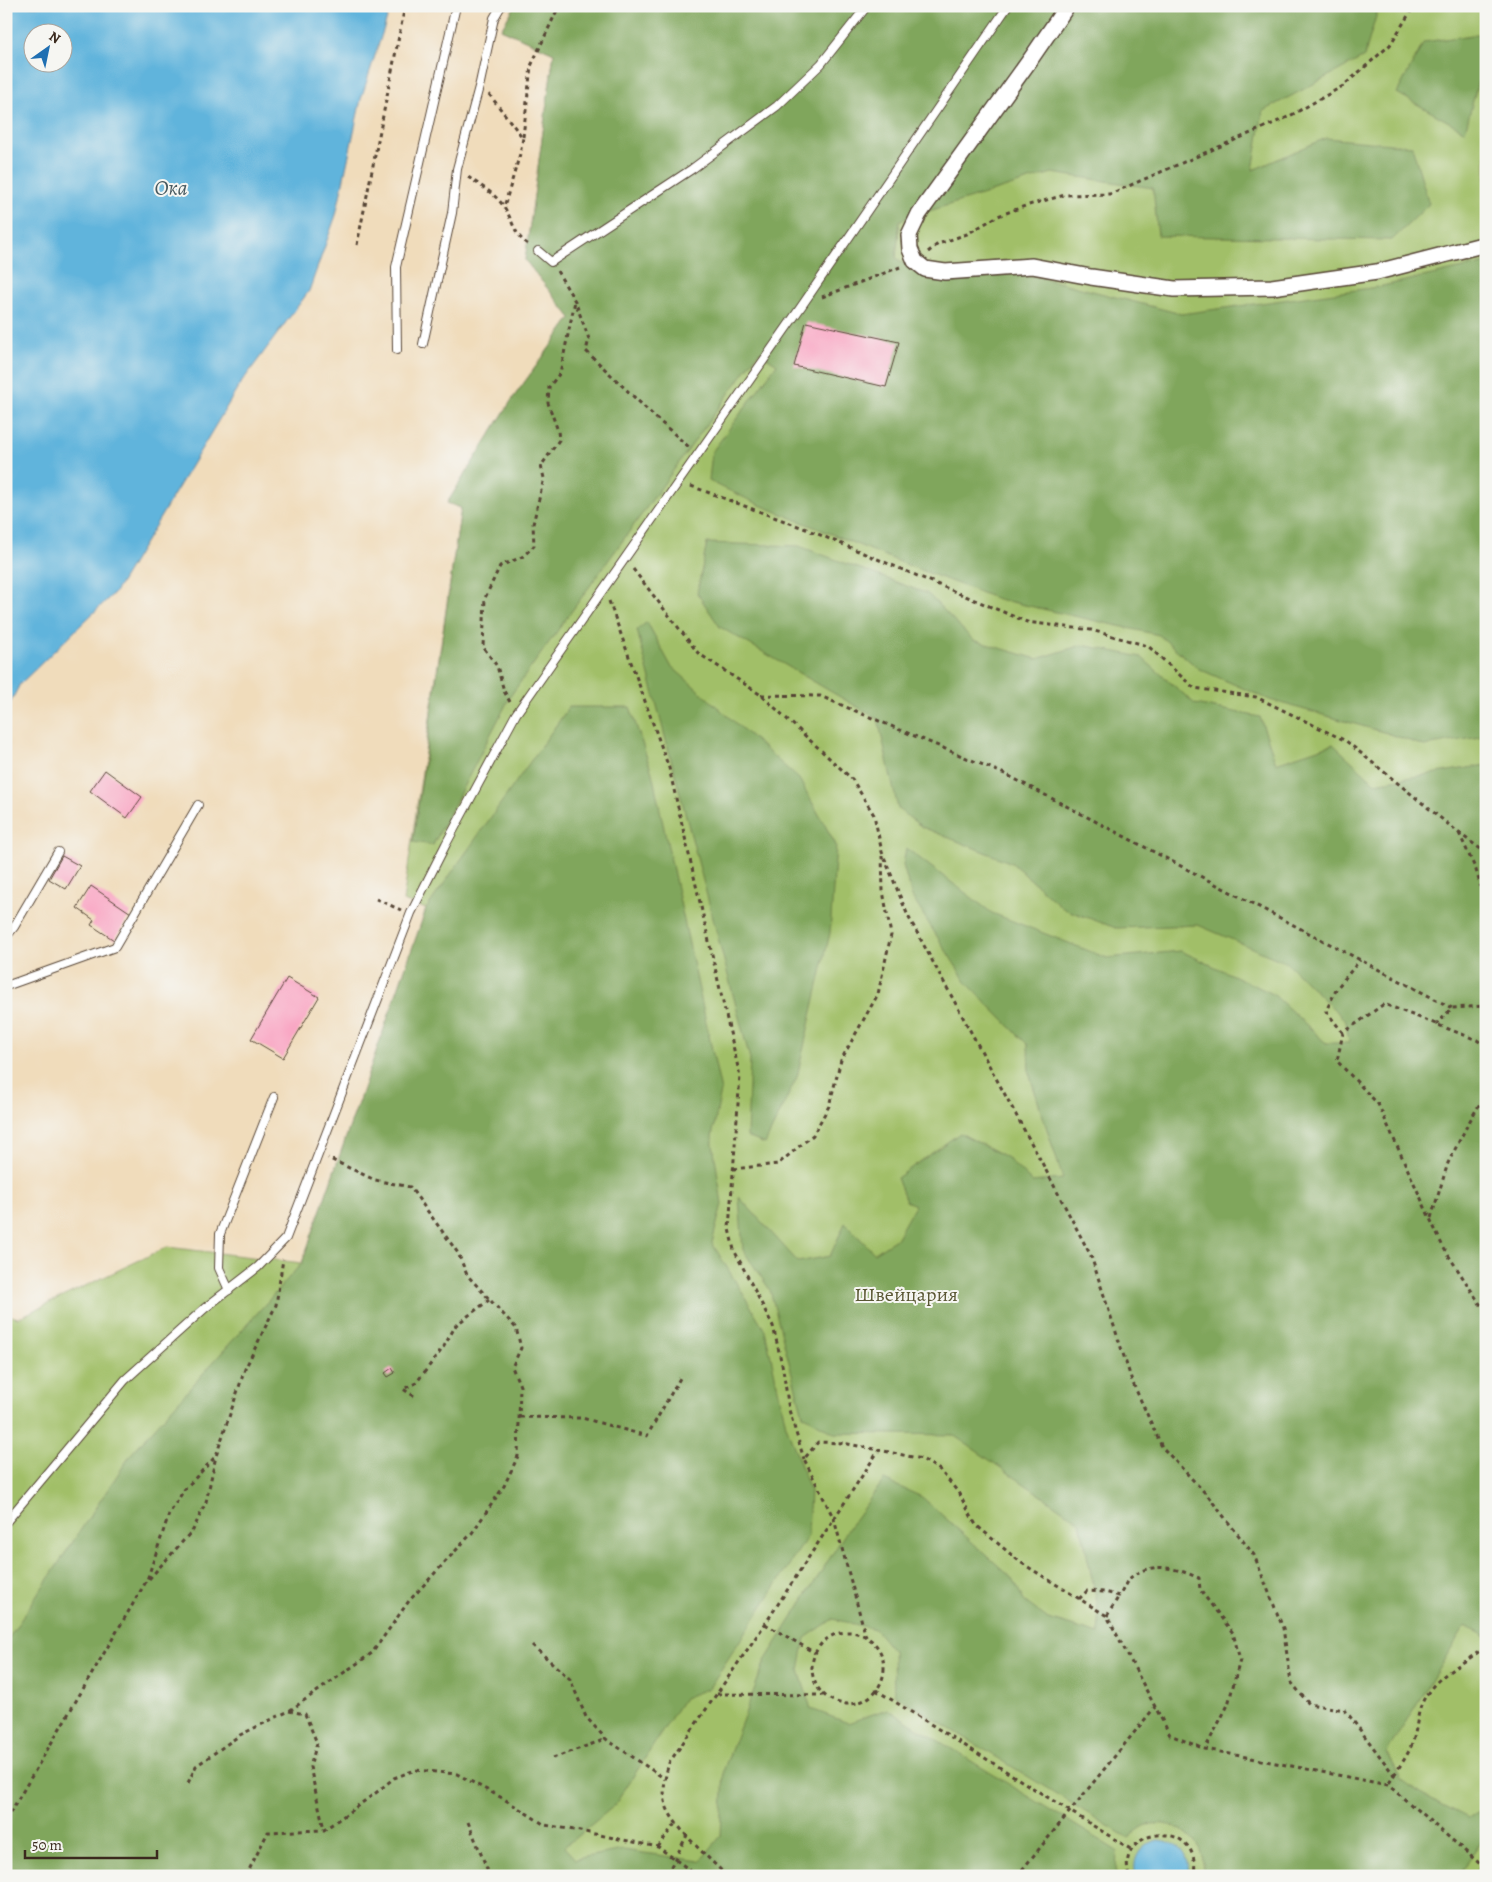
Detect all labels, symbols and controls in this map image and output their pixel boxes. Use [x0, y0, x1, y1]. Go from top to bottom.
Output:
north arrow [22, 22, 72, 72]
text: N [45, 27, 64, 48]
water label: Ока [154, 174, 188, 202]
park label: Швейцария [854, 1281, 958, 1308]
scale bar [25, 1827, 158, 1859]
text: 50 m [32, 1835, 62, 1855]

